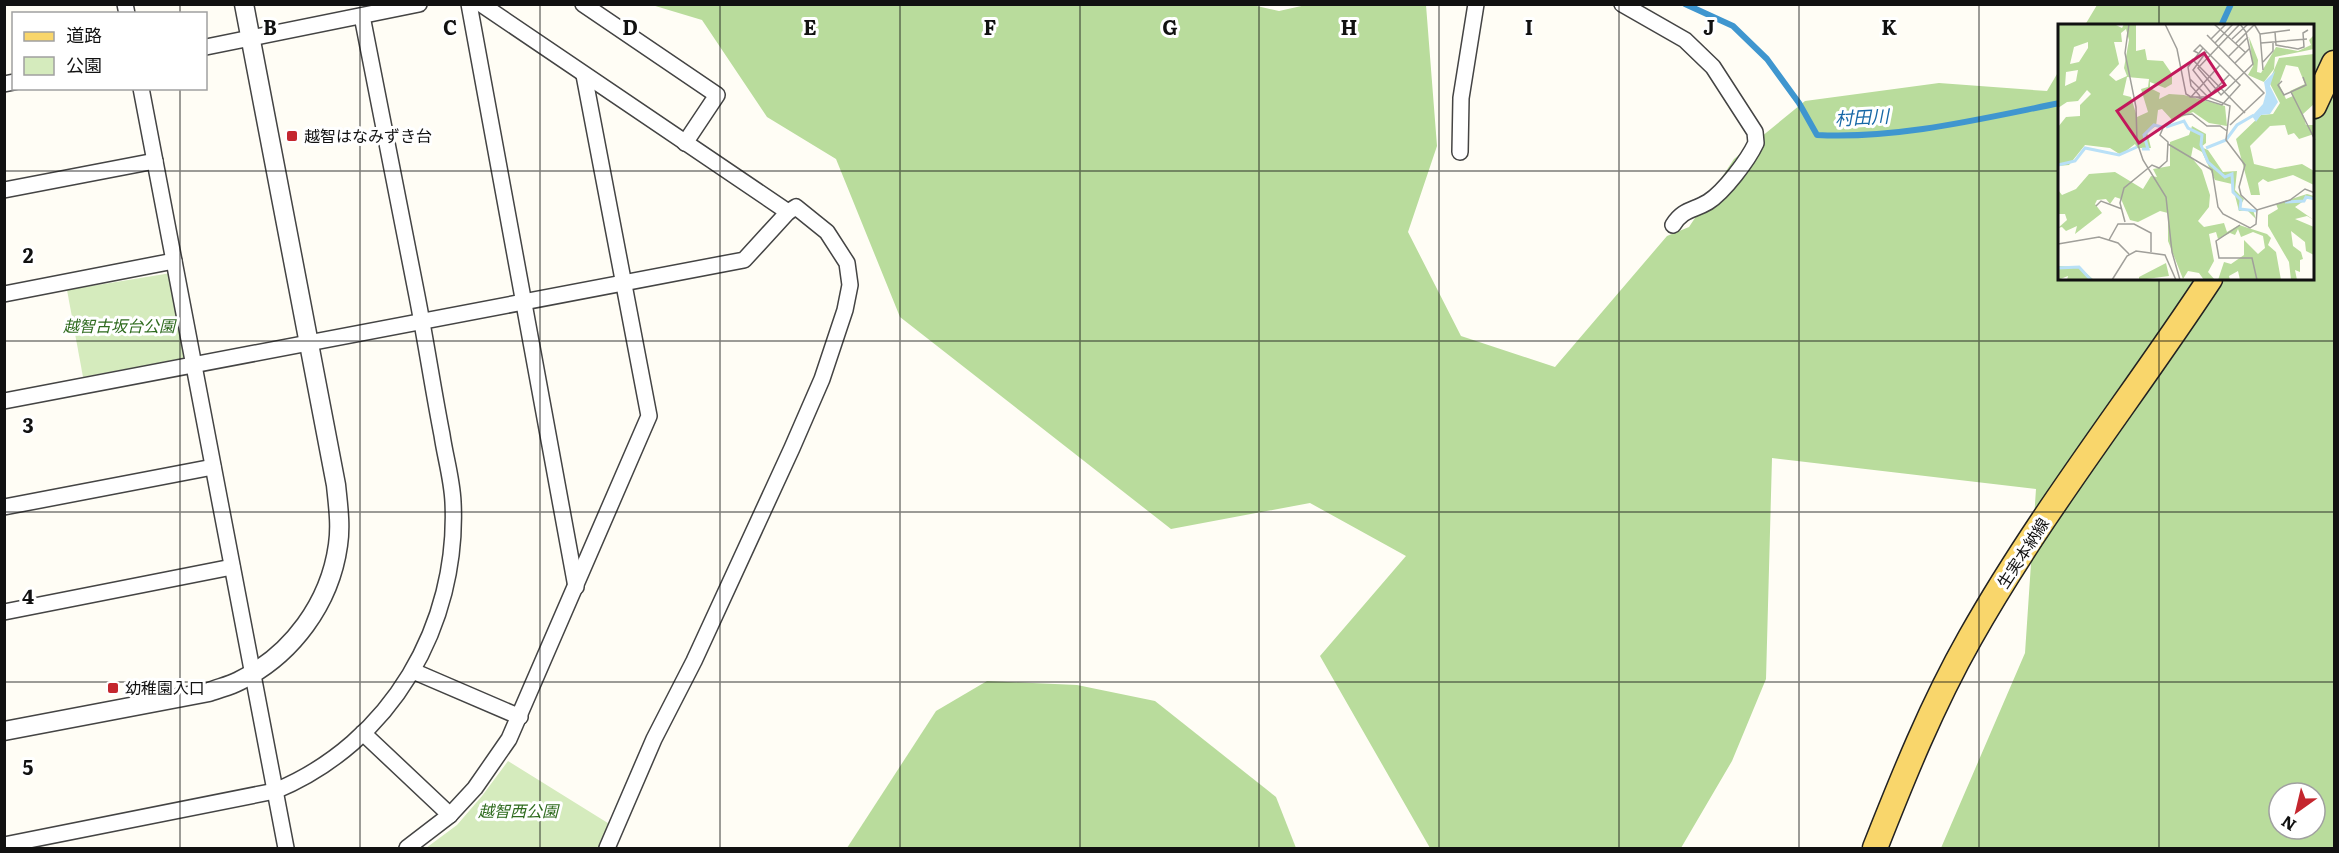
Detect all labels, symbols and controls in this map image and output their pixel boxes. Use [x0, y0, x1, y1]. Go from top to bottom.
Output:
text: B [263, 11, 277, 41]
text: C [443, 11, 457, 41]
text: D [622, 11, 638, 41]
text: E [803, 11, 817, 41]
text: F [984, 11, 997, 41]
text: G [1162, 11, 1178, 41]
text: H [1341, 11, 1357, 41]
text: I [1525, 11, 1533, 41]
text: J [1703, 11, 1715, 41]
text: K [1881, 11, 1897, 41]
legend [12, 12, 207, 90]
text: 道路 [66, 21, 102, 48]
inset map [2058, 24, 2315, 280]
text: 公園 [66, 51, 102, 78]
water label: 村田川 [1834, 102, 1892, 131]
place label: 越智はなみずき台 [304, 123, 432, 147]
marker: 越智はなみずき台 [285, 129, 299, 143]
text: 2 [23, 239, 34, 269]
park label: 越智古坂台公園 [63, 313, 177, 337]
text: 3 [22, 409, 34, 439]
street label: 生実本納線 [1990, 512, 2054, 593]
text: 4 [22, 580, 34, 610]
place label: 幼稚園入口 [125, 675, 205, 699]
marker: 幼稚園入口 [106, 681, 120, 695]
text: 5 [23, 751, 34, 781]
north arrow [2267, 781, 2327, 841]
park label: 越智西公園 [478, 798, 560, 822]
text: N [2276, 811, 2300, 838]

